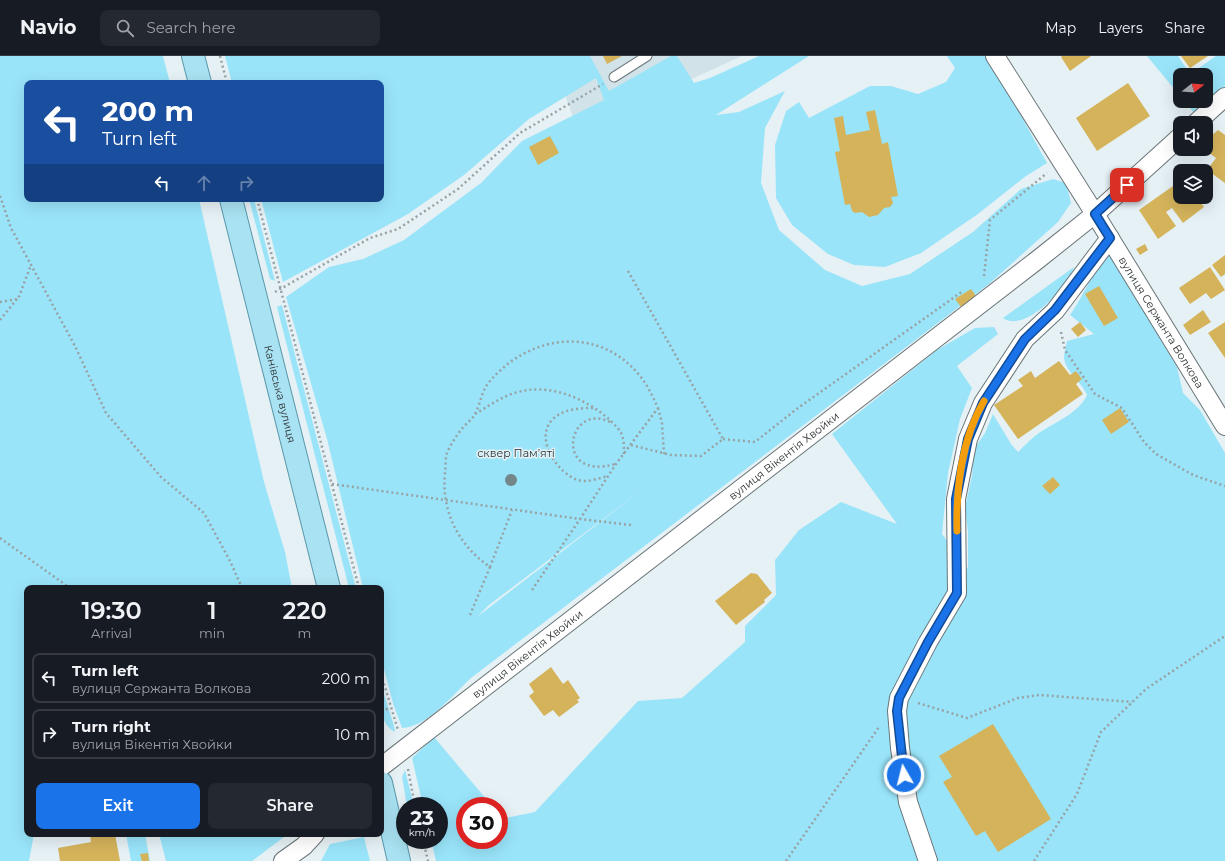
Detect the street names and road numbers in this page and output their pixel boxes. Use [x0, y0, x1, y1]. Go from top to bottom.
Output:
street label: вулиця Сержанта Волкова [1116, 254, 1207, 391]
street label: Канівська вулиця [261, 343, 299, 444]
street label: вулиця Вікентія Хвойки [726, 409, 842, 503]
street label: вулиця Вікентія Хвойки [469, 607, 586, 701]

